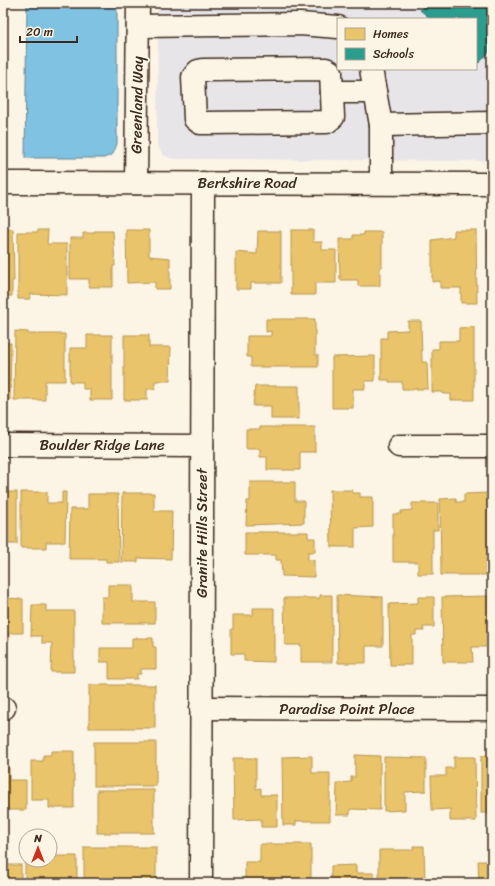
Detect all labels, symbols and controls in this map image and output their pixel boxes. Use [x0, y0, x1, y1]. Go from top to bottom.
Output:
scale bar [20, 18, 77, 44]
legend [337, 18, 477, 70]
text: 20 m [26, 21, 53, 43]
text: Homes [373, 23, 409, 45]
text: Schools [373, 43, 414, 65]
street label: Greenland Way [123, 56, 151, 154]
street label: Berkshire Road [198, 170, 298, 196]
street label: Boulder Ridge Lane [39, 432, 165, 458]
street label: Granite Hills Street [189, 467, 215, 598]
street label: Paradise Point Place [279, 696, 415, 722]
north arrow [18, 828, 58, 868]
text: N [33, 829, 42, 848]

